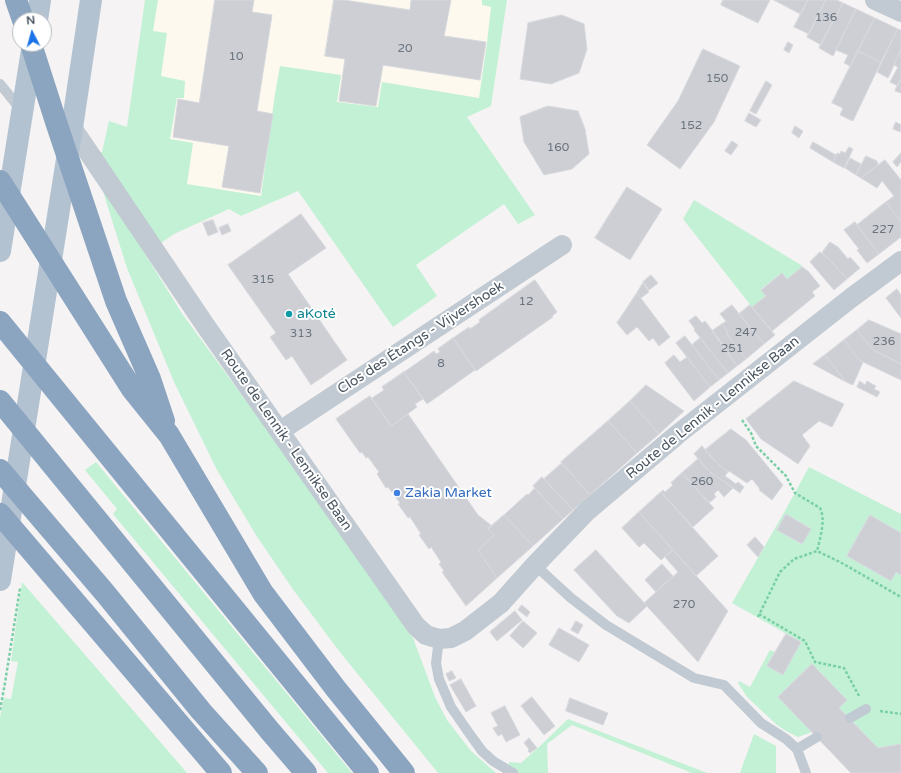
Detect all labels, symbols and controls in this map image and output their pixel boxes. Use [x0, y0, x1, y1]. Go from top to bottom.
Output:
house number: 136 [815, 11, 837, 25]
north arrow [12, 12, 52, 52]
text: N [26, 14, 36, 27]
house number: 20 [397, 42, 413, 56]
house number: 10 [228, 50, 244, 64]
house number: 150 [706, 72, 728, 86]
house number: 152 [680, 119, 702, 133]
house number: 160 [547, 141, 569, 155]
house number: 227 [872, 223, 894, 237]
house number: 315 [252, 273, 274, 287]
street label: Clos des Étangs - Vijvershoek [335, 278, 507, 398]
house number: 12 [518, 295, 534, 309]
place label: aKoté [297, 306, 336, 322]
marker: aKoté [284, 309, 294, 319]
house number: 247 [735, 326, 757, 340]
house number: 313 [290, 327, 312, 341]
street label: Route de Lennik - Lennikse Baan [623, 333, 803, 483]
house number: 236 [873, 335, 895, 349]
house number: 251 [721, 342, 743, 356]
street label: Route de Lennik - Lennikse Baan [217, 346, 355, 534]
house number: 8 [437, 357, 445, 371]
house number: 260 [691, 475, 713, 489]
place label: Zakia Market [405, 485, 492, 501]
marker: Zakia Market [392, 488, 402, 498]
house number: 270 [673, 598, 695, 612]

